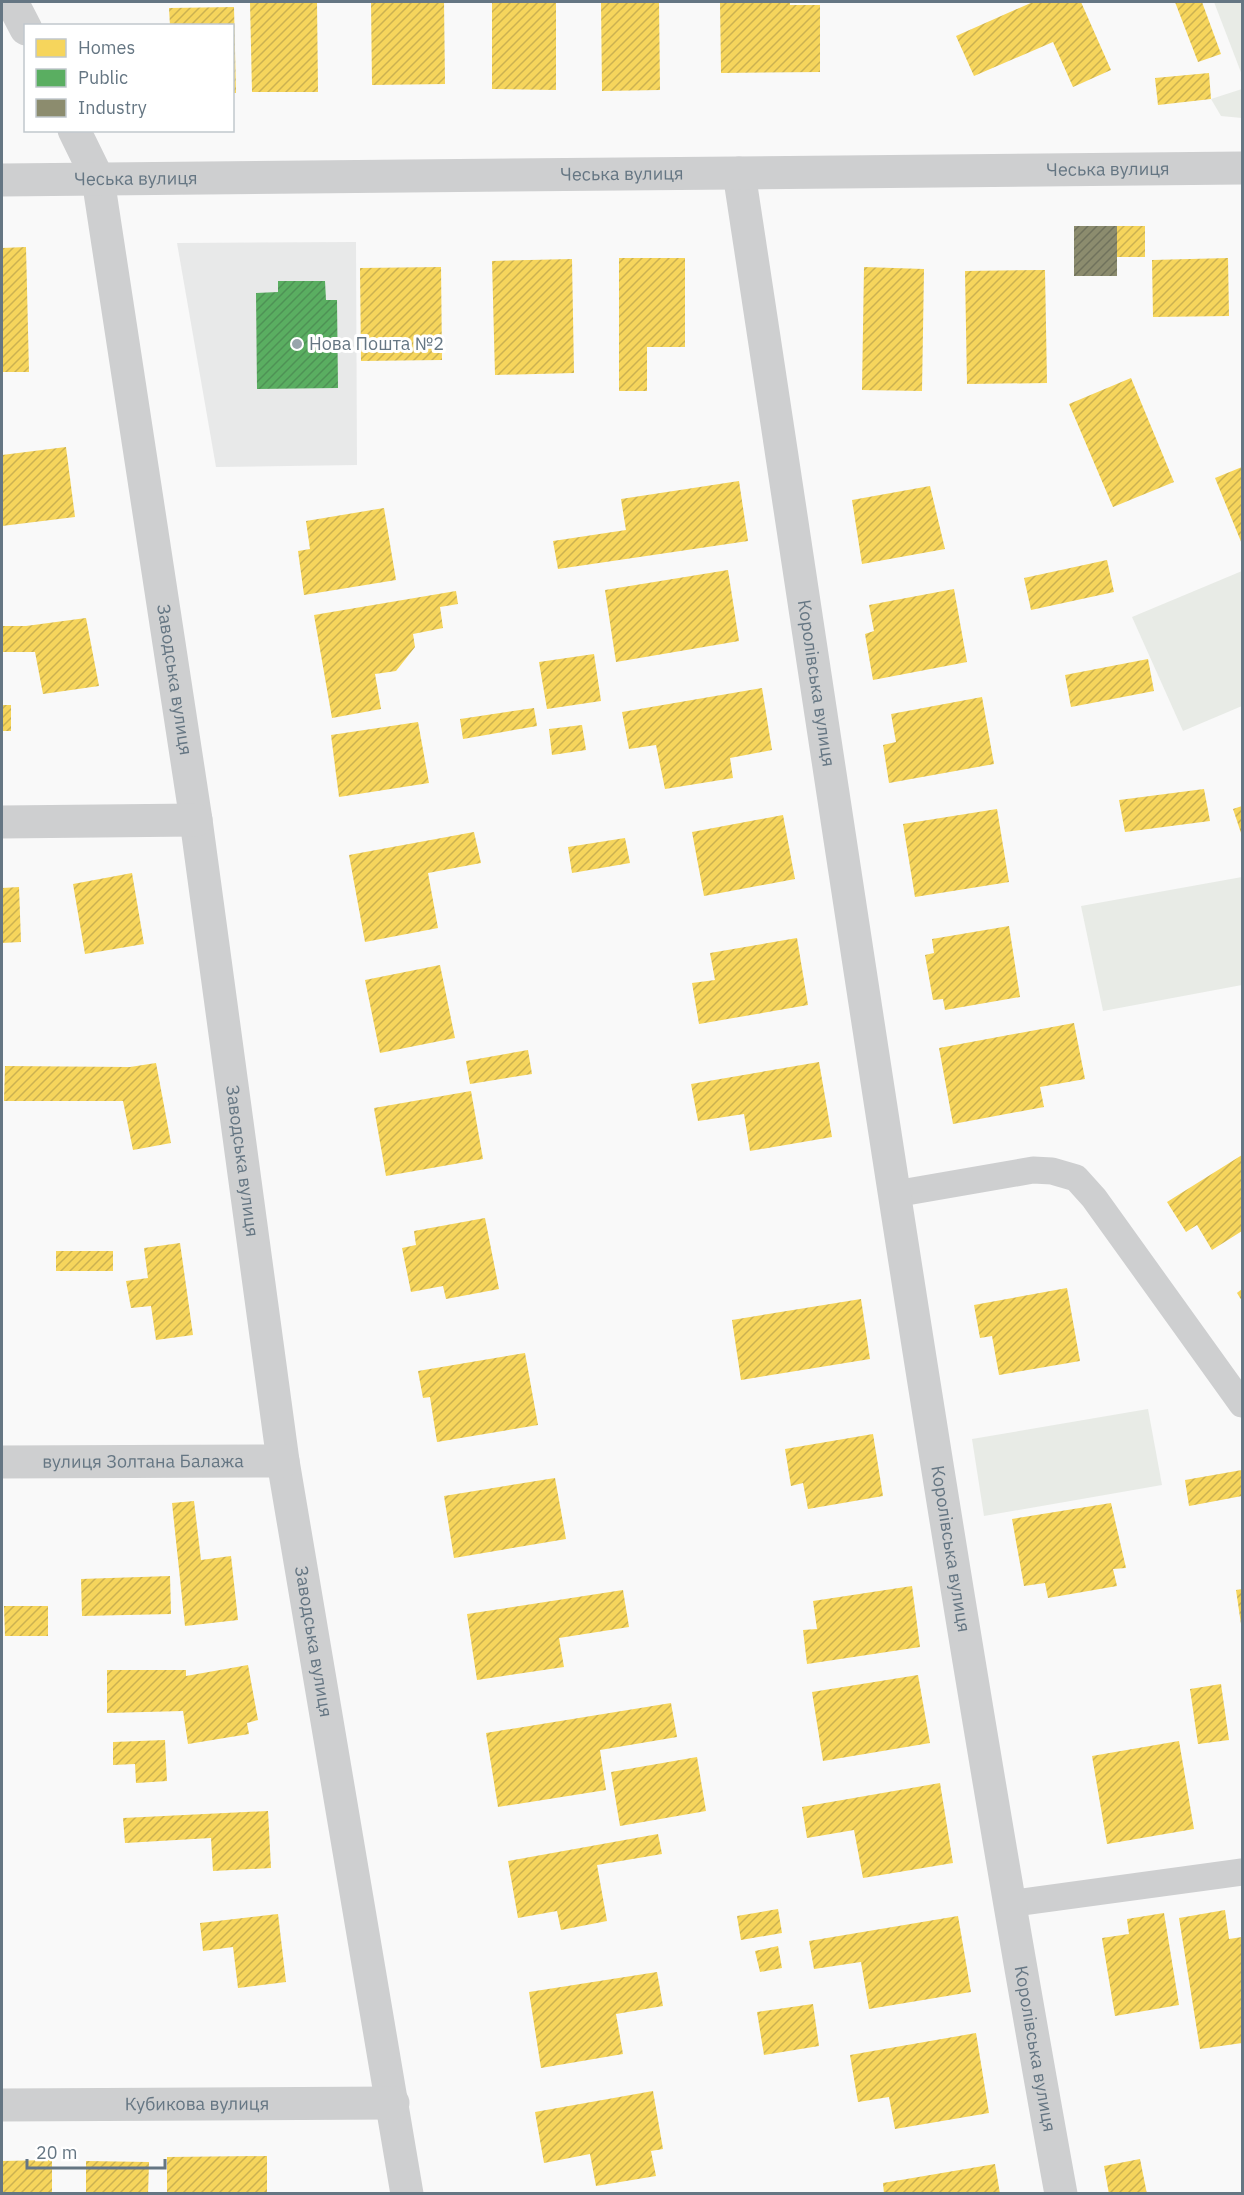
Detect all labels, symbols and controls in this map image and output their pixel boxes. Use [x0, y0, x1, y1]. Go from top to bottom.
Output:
legend [24, 24, 234, 132]
text: Homes [78, 36, 135, 59]
text: Public [78, 66, 128, 89]
text: Industry [78, 96, 147, 119]
street label: Чеська вулиця [1046, 157, 1170, 181]
street label: Чеська вулиця [560, 161, 684, 186]
street label: Чеська вулиця [74, 166, 198, 190]
place label: Нова Пошта №2 [309, 332, 444, 355]
marker: Нова Пошта №2 [290, 337, 304, 351]
street label: Королівська вулиця [793, 598, 841, 768]
street label: Заводська вулиця [152, 602, 198, 757]
street label: Заводська вулиця [221, 1083, 264, 1238]
street label: вулиця Золтана Балажа [42, 1449, 244, 1473]
street label: Королівська вулиця [926, 1464, 976, 1634]
street label: Заводська вулиця [290, 1564, 338, 1719]
street label: Королівська вулиця [1010, 1964, 1062, 2134]
street label: Кубикова вулиця [125, 2092, 269, 2115]
scale bar [27, 2132, 165, 2170]
text: 20 m [36, 2141, 78, 2164]

